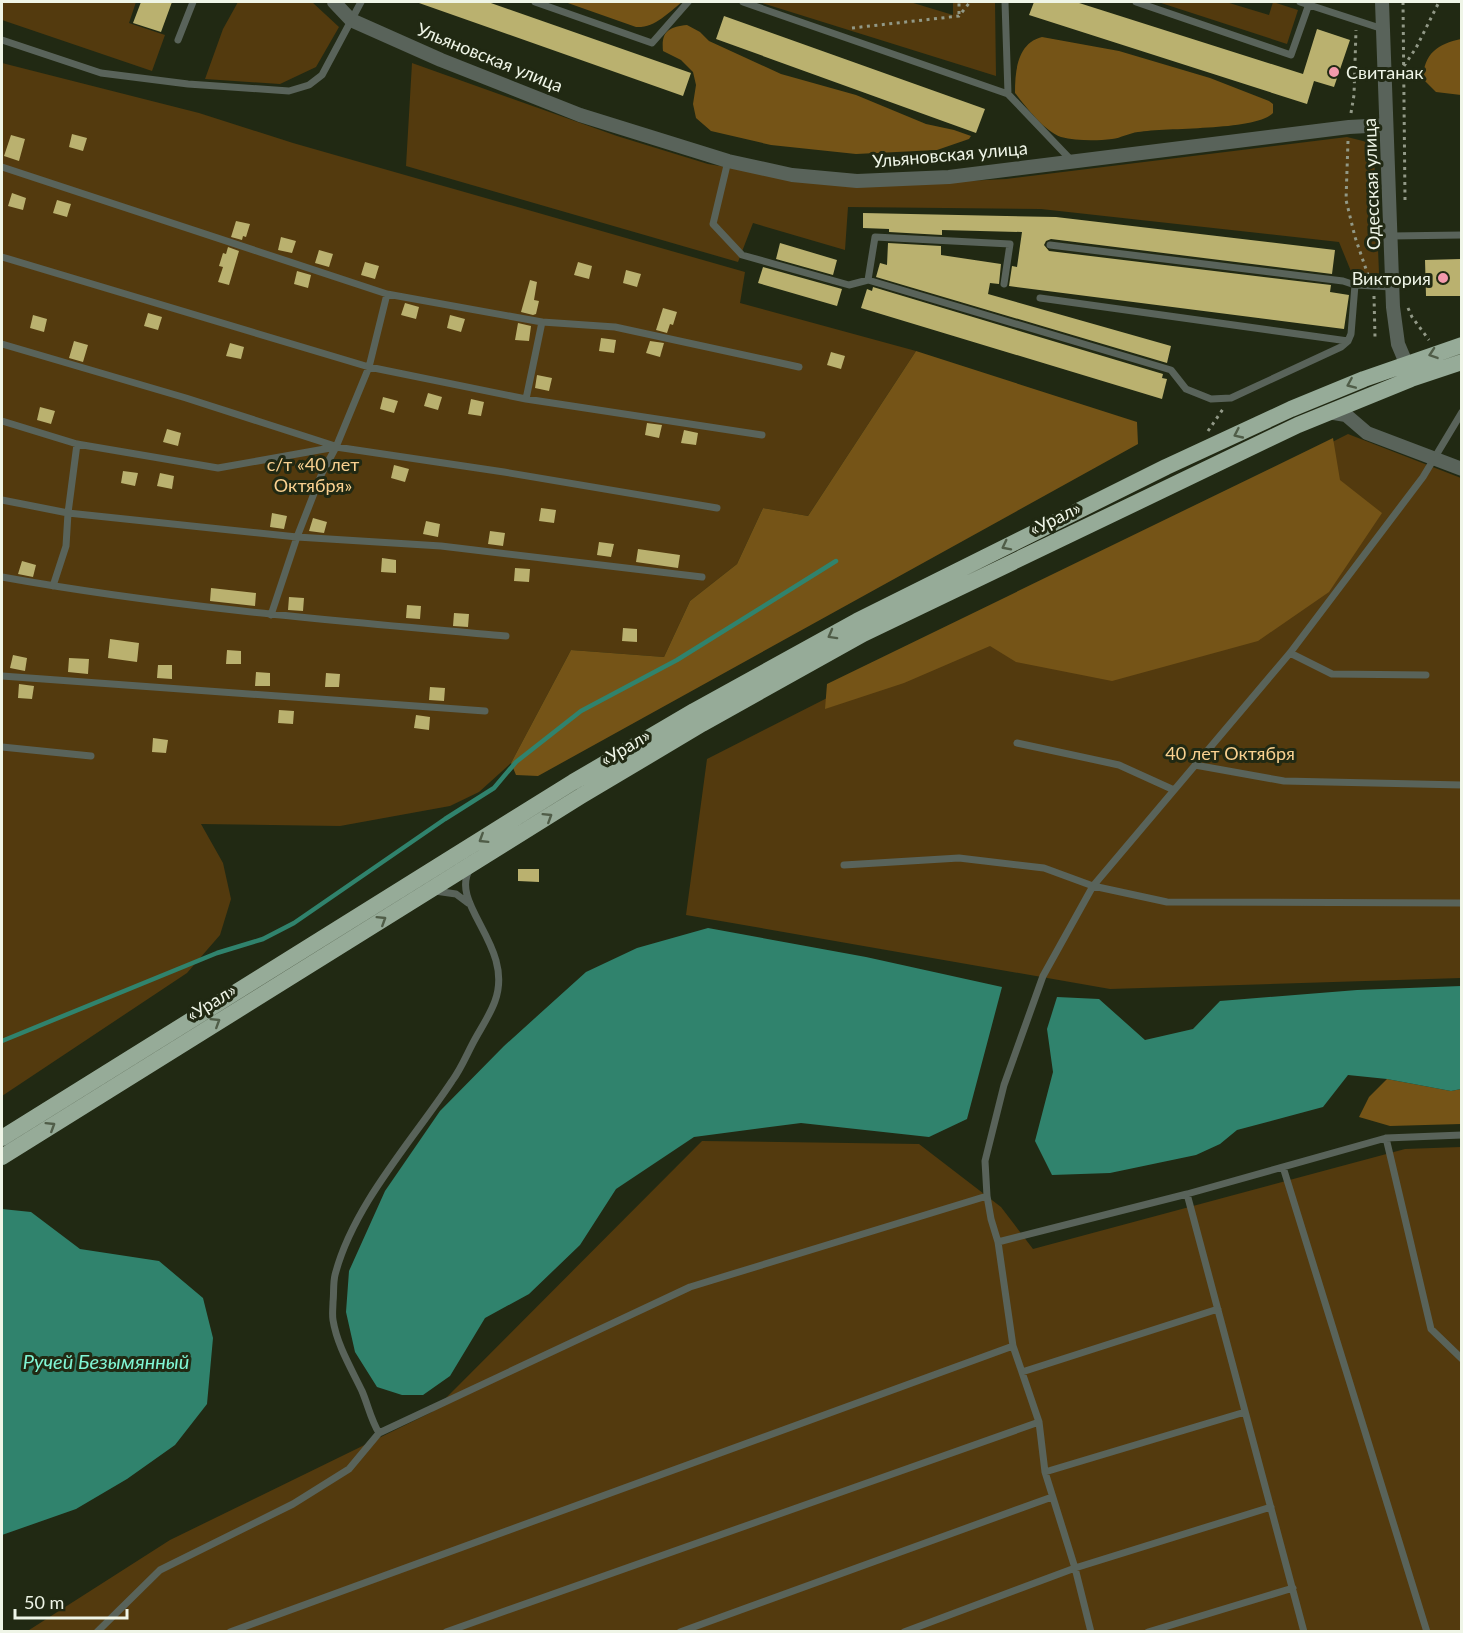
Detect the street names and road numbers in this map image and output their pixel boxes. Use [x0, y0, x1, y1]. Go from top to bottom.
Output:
street label: Ульяновская улица [414, 18, 566, 96]
street label: Одесская улица [1358, 118, 1384, 250]
street label: Ульяновская улица [872, 136, 1028, 172]
street label: «Урал» [1026, 496, 1084, 540]
street label: «Урал» [596, 724, 654, 770]
street label: «Урал» [182, 978, 240, 1026]

